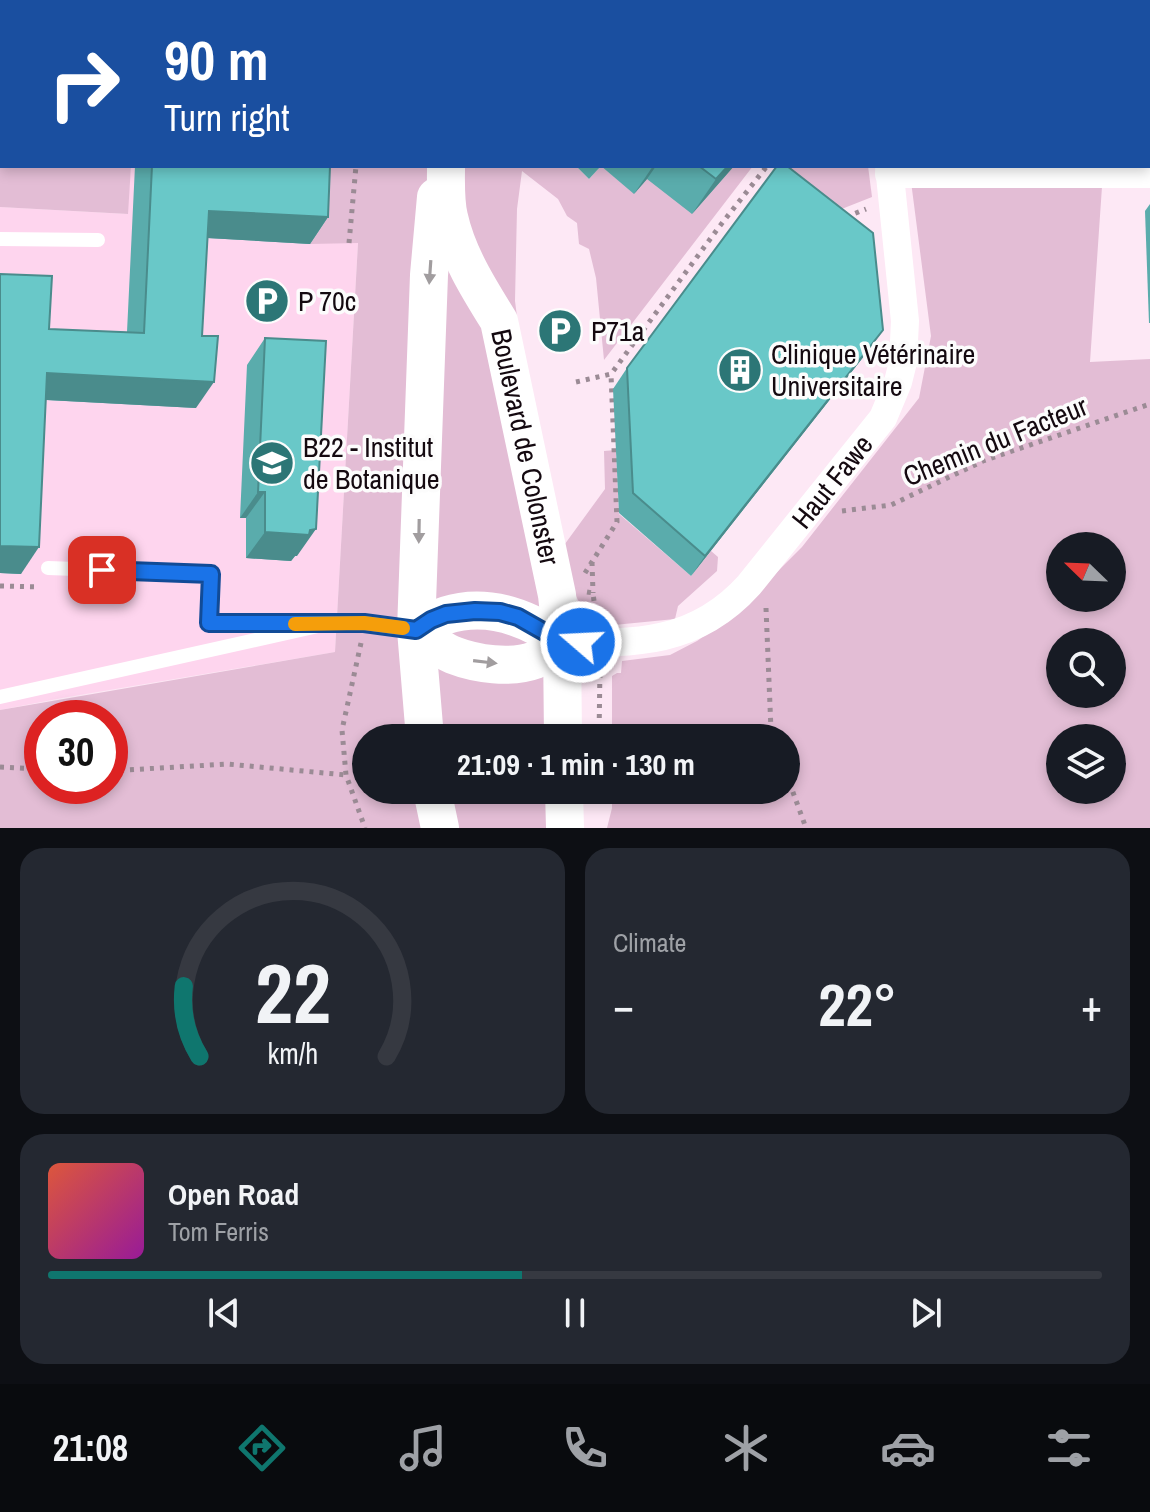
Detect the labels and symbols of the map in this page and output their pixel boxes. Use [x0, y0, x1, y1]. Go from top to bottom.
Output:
one-way arrow [423, 260, 436, 285]
parking icon: P 70c [243, 277, 291, 325]
place label: P 70c [298, 282, 356, 320]
parking icon: P71a [536, 307, 584, 355]
place label: P71a [591, 312, 645, 350]
street label: Boulevard de Colonster [482, 326, 569, 569]
place label: Clinique Vétérinaire Universitaire [771, 335, 975, 405]
building icon: Clinique Vétérinaire Universitaire [716, 346, 764, 394]
street label: Chemin du Facteur [897, 387, 1093, 495]
street label: Haut Fawe [783, 427, 881, 536]
place label: B22 - Institut de Botanique [303, 428, 440, 498]
school or university icon: B22 - Institut de Botanique [248, 439, 296, 487]
one-way arrow [412, 519, 425, 544]
north arrow [1046, 532, 1126, 612]
pin [68, 536, 136, 604]
position arrow [539, 600, 623, 684]
one-way arrow [473, 655, 498, 668]
speed limit sign: 30 [24, 700, 128, 804]

